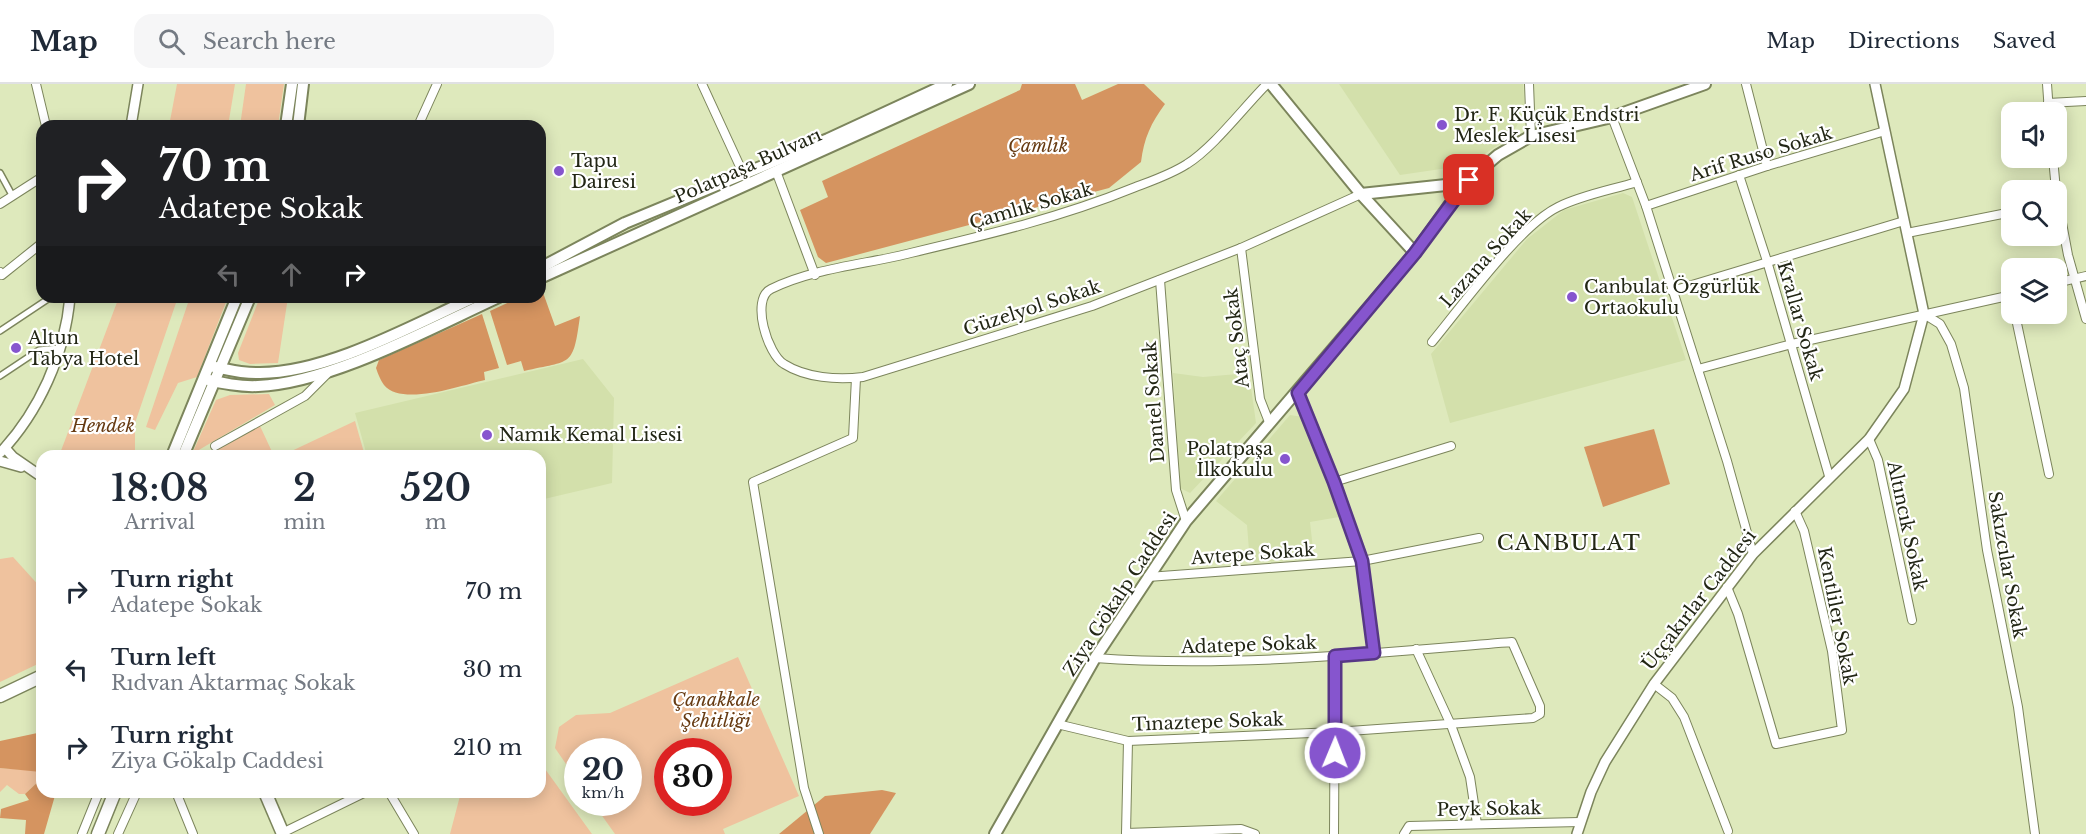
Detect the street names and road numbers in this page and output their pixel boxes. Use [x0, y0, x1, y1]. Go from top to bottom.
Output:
street label: Arif Ruso Sokak [1686, 122, 1835, 186]
street label: Polatpaşa Bulvarı [671, 124, 825, 208]
street label: Çamlık Sokak [967, 178, 1095, 234]
street label: Lazana Sokak [1436, 204, 1536, 312]
street label: Krallar Sokak [1772, 259, 1828, 383]
street label: Güzelyol Sokak [960, 275, 1104, 341]
street label: Ataç Sokak [1220, 287, 1254, 390]
street label: Dantel Sokak [1139, 340, 1169, 464]
street label: Altıncık Sokak [1882, 458, 1932, 593]
street label: Sakızcılar Sokak [1983, 490, 2031, 640]
street label: Ziya Gökalp Caddesi [1059, 508, 1181, 680]
street label: Üççakırlar Caddesi [1636, 525, 1761, 675]
street label: Avtepe Sokak [1189, 539, 1316, 569]
street label: Kentliler Sokak [1813, 545, 1861, 687]
street label: Adatepe Sokak [1180, 632, 1317, 658]
street label: Tınaztepe Sokak [1132, 708, 1284, 736]
street label: Peyk Sokak [1436, 797, 1542, 821]

